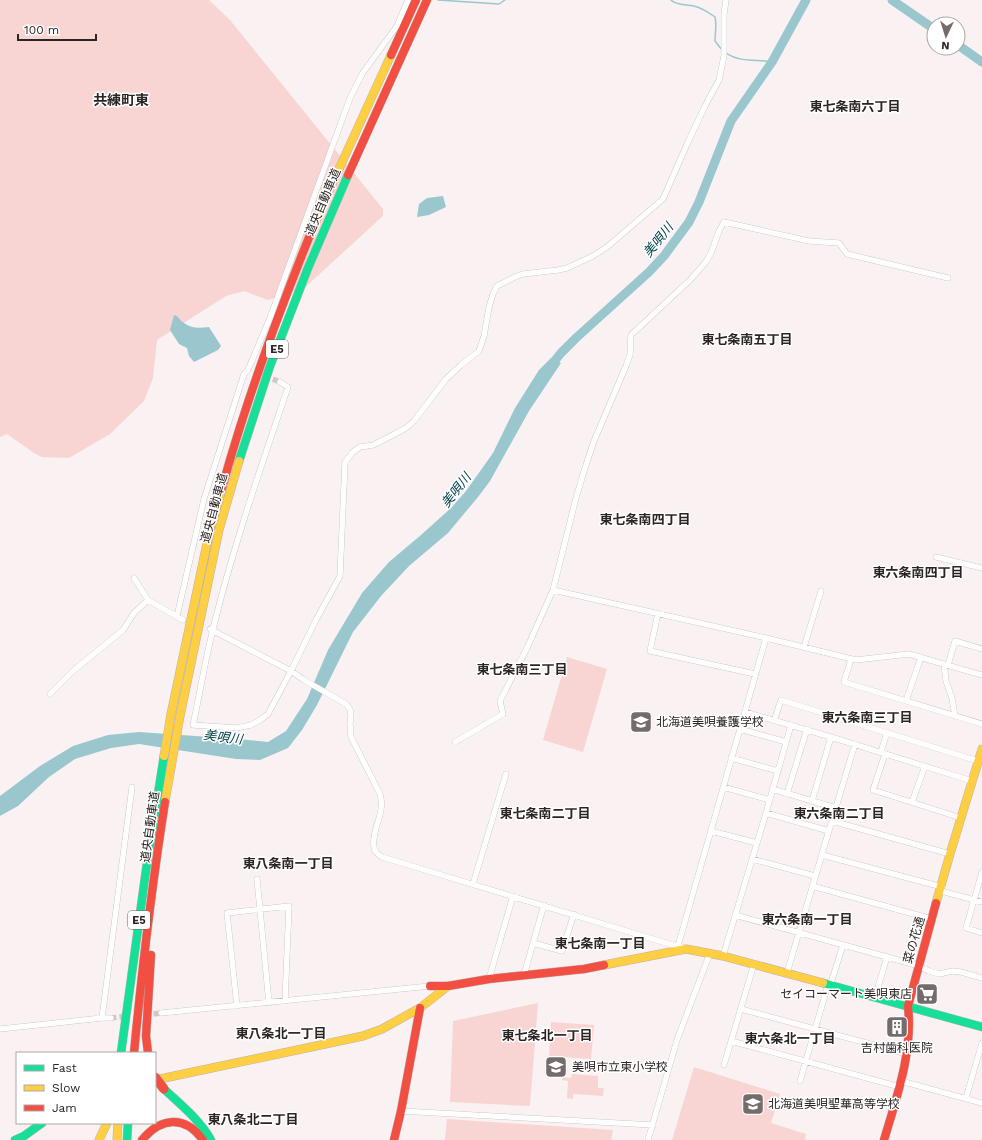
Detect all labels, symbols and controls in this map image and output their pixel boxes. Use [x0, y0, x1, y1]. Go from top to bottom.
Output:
scale bar [18, 16, 96, 42]
north arrow [926, 16, 966, 56]
text: 100 m [24, 23, 59, 37]
text: N [941, 39, 950, 52]
district label: 共練町東 [93, 92, 149, 108]
district label: 東七条南六丁目 [809, 99, 901, 114]
street label: 道央自動車道 [302, 166, 344, 238]
water label: 美唄川 [640, 219, 677, 260]
district label: 東七条南五丁目 [701, 332, 793, 347]
road number: E5 [266, 340, 288, 358]
water label: 美唄川 [438, 468, 475, 510]
street label: 道央自動車道 [198, 471, 230, 545]
district label: 東七条南四丁目 [599, 512, 691, 527]
district label: 東六条南四丁目 [872, 565, 964, 580]
district label: 東七条南三丁目 [476, 662, 568, 677]
school or university icon: 北海道美唄養護学校 [628, 709, 654, 735]
district label: 東六条南三丁目 [821, 710, 913, 725]
place label: 北海道美唄養護学校 [656, 715, 764, 729]
water label: 美唄川 [203, 727, 245, 747]
street label: 道央自動車道 [138, 790, 162, 864]
district label: 東七条南二丁目 [499, 806, 591, 821]
district label: 東六条南二丁目 [793, 806, 885, 821]
district label: 東八条南一丁目 [242, 856, 334, 871]
road number: E5 [128, 911, 150, 929]
district label: 東六条南一丁目 [761, 912, 853, 927]
street label: 菜の花通 [901, 915, 927, 965]
district label: 東七条南一丁目 [554, 936, 646, 951]
supermarket icon: セイコーマート美唄東店 [914, 981, 940, 1007]
place label: セイコーマート美唄東店 [780, 987, 912, 1001]
building icon: 吉村歯科医院 [884, 1014, 910, 1040]
district label: 東八条北一丁目 [235, 1026, 327, 1041]
district label: 東七条北一丁目 [501, 1028, 593, 1043]
district label: 東六条北一丁目 [744, 1031, 836, 1046]
place label: 吉村歯科医院 [861, 1041, 933, 1055]
legend [16, 1052, 156, 1124]
school or university icon: 美唄市立東小学校 [543, 1054, 569, 1080]
place label: 美唄市立東小学校 [572, 1060, 668, 1074]
text: Fast [52, 1061, 77, 1075]
text: Slow [52, 1081, 80, 1095]
school or university icon: 北海道美唄聖華高等学校 [740, 1091, 766, 1117]
place label: 北海道美唄聖華高等学校 [768, 1097, 900, 1111]
text: Jam [52, 1101, 77, 1115]
district label: 東八条北二丁目 [207, 1112, 299, 1127]

